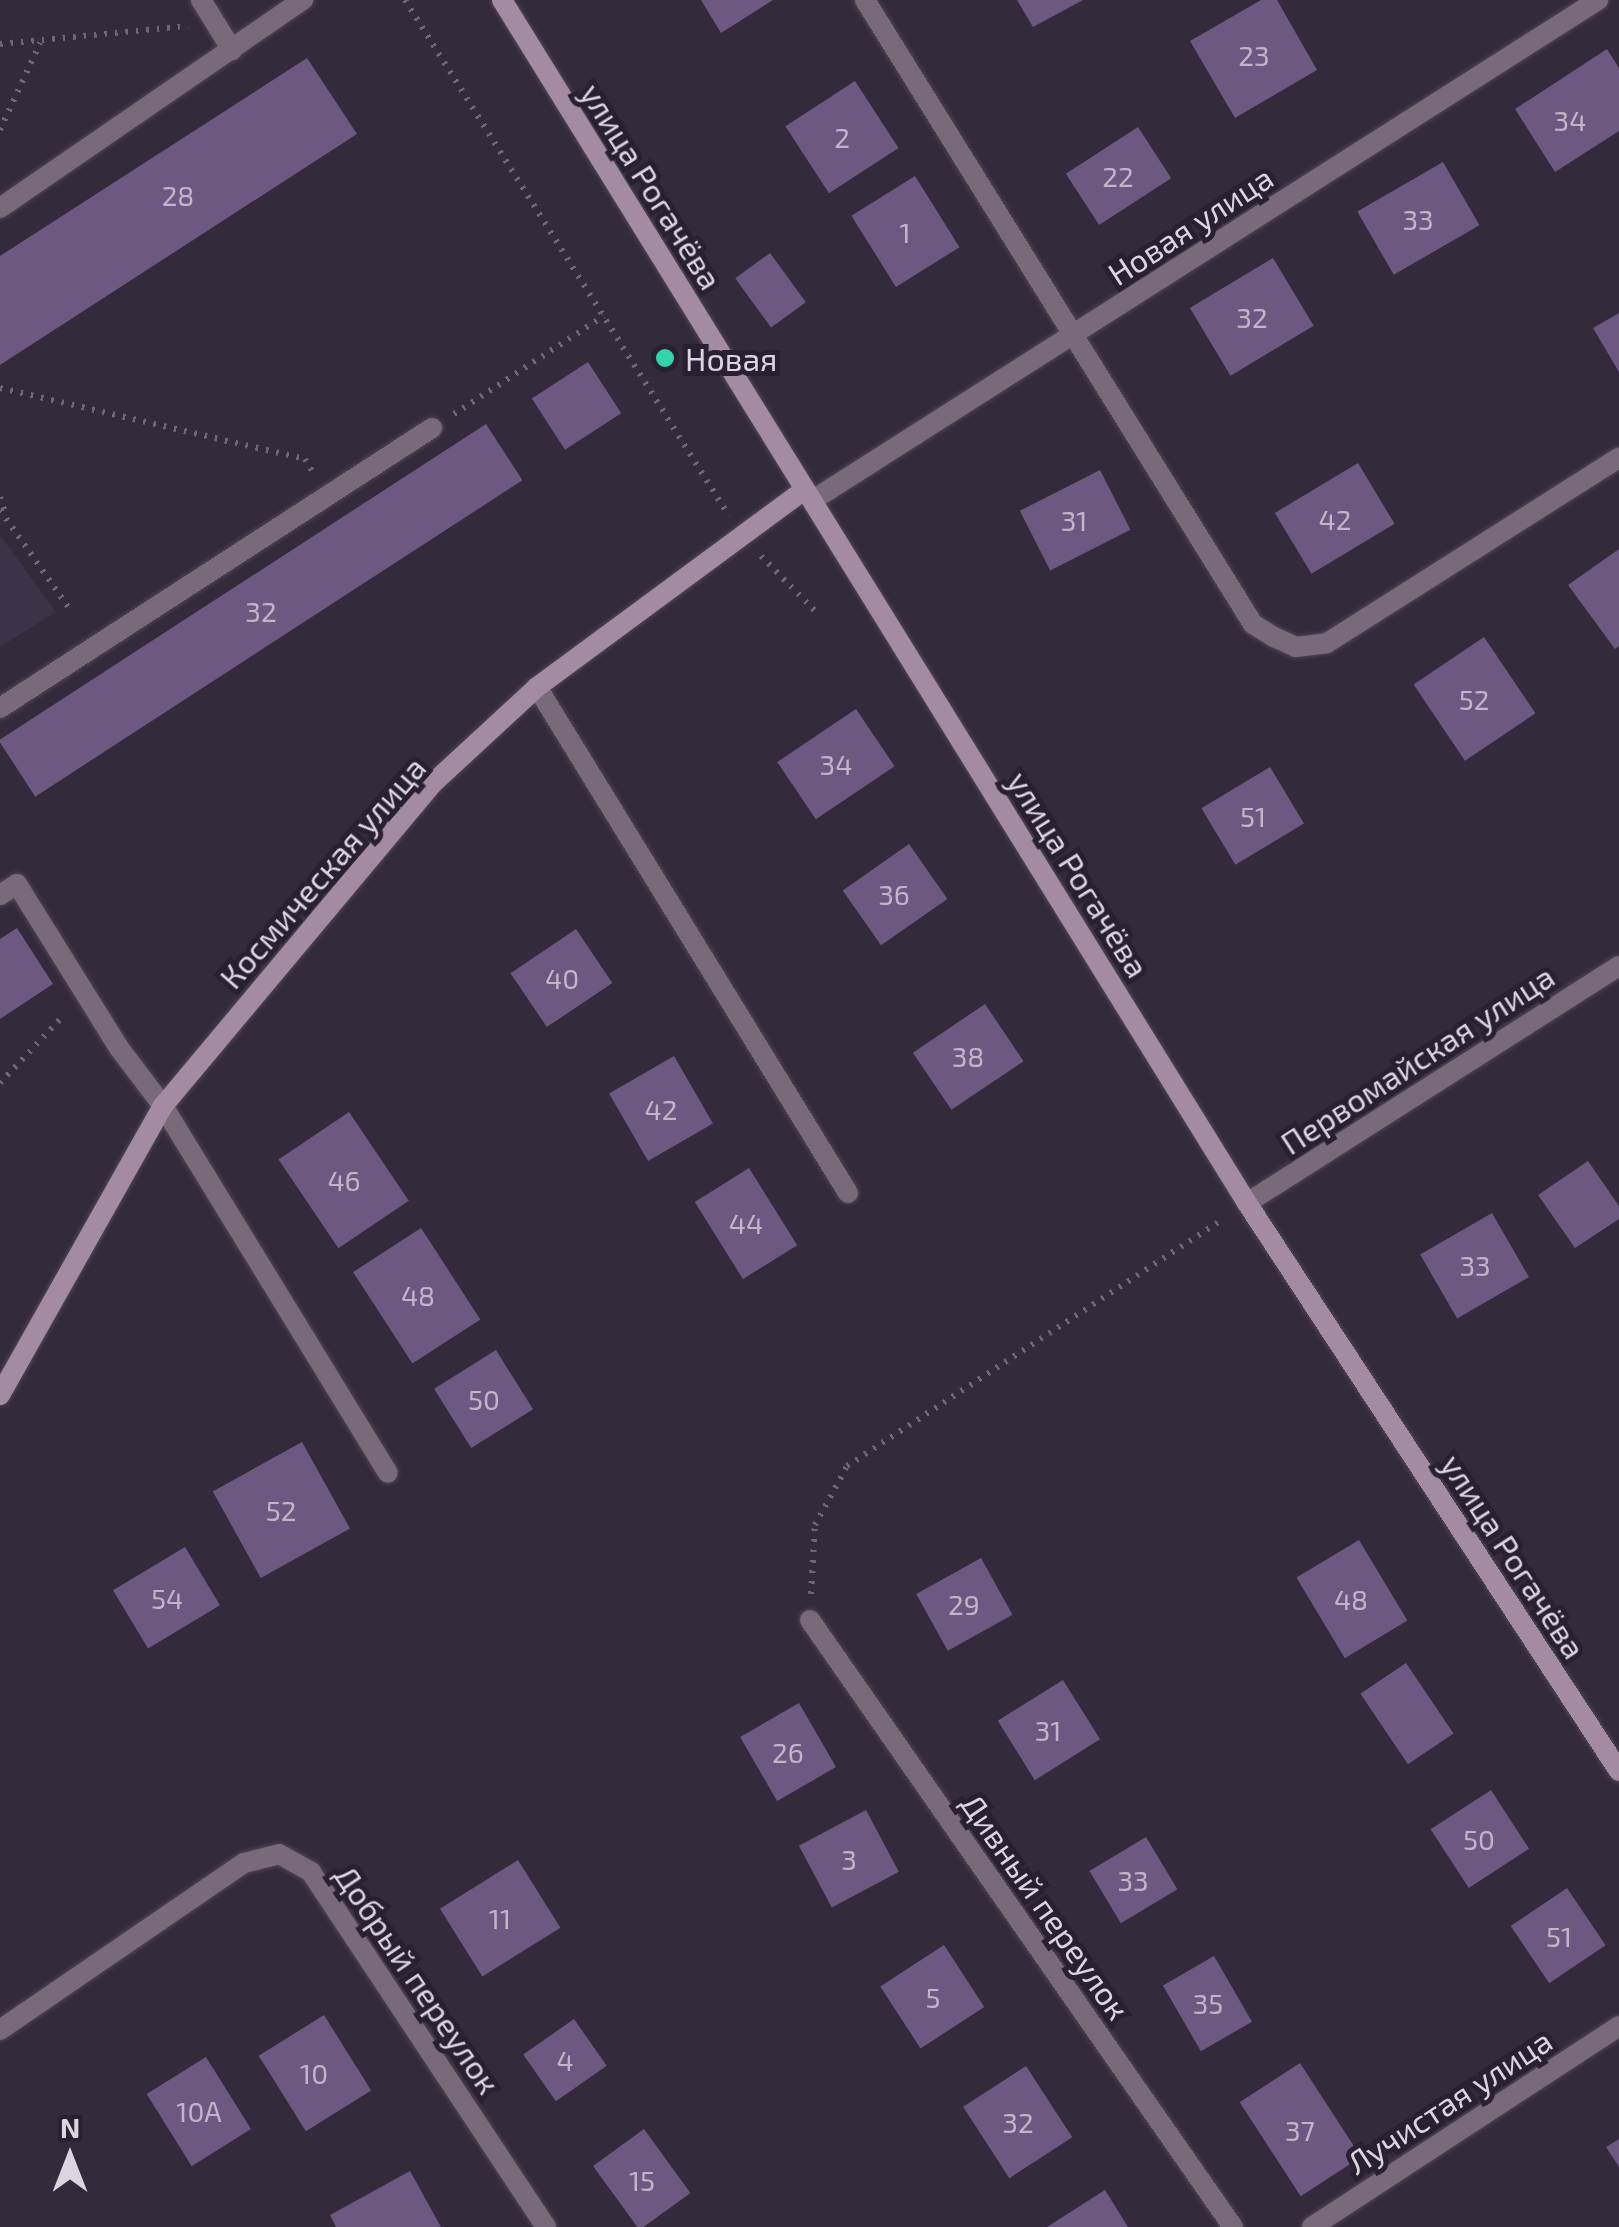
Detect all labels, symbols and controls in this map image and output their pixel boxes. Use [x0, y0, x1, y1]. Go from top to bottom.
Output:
house number: 23 [1238, 38, 1270, 72]
street label: улица Рогачёва [573, 76, 731, 296]
house number: 34 [1554, 103, 1586, 137]
house number: 2 [834, 120, 850, 154]
street label: Новая улица [1100, 157, 1280, 293]
house number: 22 [1102, 159, 1134, 193]
house number: 28 [162, 178, 194, 212]
house number: 33 [1402, 202, 1434, 236]
house number: 1 [899, 215, 911, 249]
house number: 32 [1236, 300, 1268, 334]
place label: Новая [685, 339, 777, 377]
marker: Новая [654, 347, 676, 369]
house number: 42 [1319, 502, 1351, 536]
house number: 31 [1061, 503, 1087, 537]
house number: 32 [245, 594, 277, 628]
house number: 52 [1459, 682, 1489, 716]
house number: 34 [820, 747, 852, 781]
street label: Космическая улица [211, 748, 433, 996]
street label: улица Рогачёва [1000, 764, 1158, 984]
house number: 51 [1240, 799, 1266, 833]
house number: 36 [878, 877, 910, 911]
street label: Первомайская улица [1273, 956, 1561, 1162]
house number: 40 [545, 961, 579, 995]
house number: 38 [952, 1039, 984, 1073]
house number: 42 [645, 1092, 677, 1126]
house number: 46 [327, 1163, 361, 1197]
house number: 44 [729, 1206, 763, 1240]
house number: 33 [1459, 1248, 1491, 1282]
house number: 48 [401, 1278, 435, 1312]
house number: 50 [468, 1382, 500, 1416]
street label: улица Рогачёва [1434, 1447, 1594, 1665]
house number: 52 [266, 1493, 296, 1527]
house number: 54 [151, 1581, 183, 1615]
house number: 48 [1334, 1582, 1368, 1616]
house number: 29 [948, 1587, 980, 1621]
house number: 31 [1035, 1713, 1061, 1747]
house number: 26 [772, 1735, 804, 1769]
street label: Дивный переулок [954, 1786, 1138, 2026]
house number: 50 [1463, 1822, 1495, 1856]
house number: 3 [841, 1842, 857, 1876]
street label: Добрый переулок [327, 1857, 509, 2101]
house number: 33 [1117, 1863, 1149, 1897]
house number: 11 [489, 1901, 511, 1935]
house number: 51 [1546, 1919, 1572, 1953]
house number: 5 [925, 1980, 941, 2014]
house number: 35 [1193, 1986, 1223, 2020]
street label: Лучистая улица [1339, 2020, 1559, 2182]
house number: 4 [556, 2043, 574, 2077]
house number: 10 [300, 2056, 328, 2090]
house number: 10А [176, 2094, 222, 2128]
house number: 32 [1002, 2105, 1034, 2139]
north arrow [20, 2107, 120, 2207]
text: N [60, 2110, 80, 2144]
house number: 37 [1285, 2113, 1315, 2147]
house number: 15 [629, 2163, 655, 2197]

